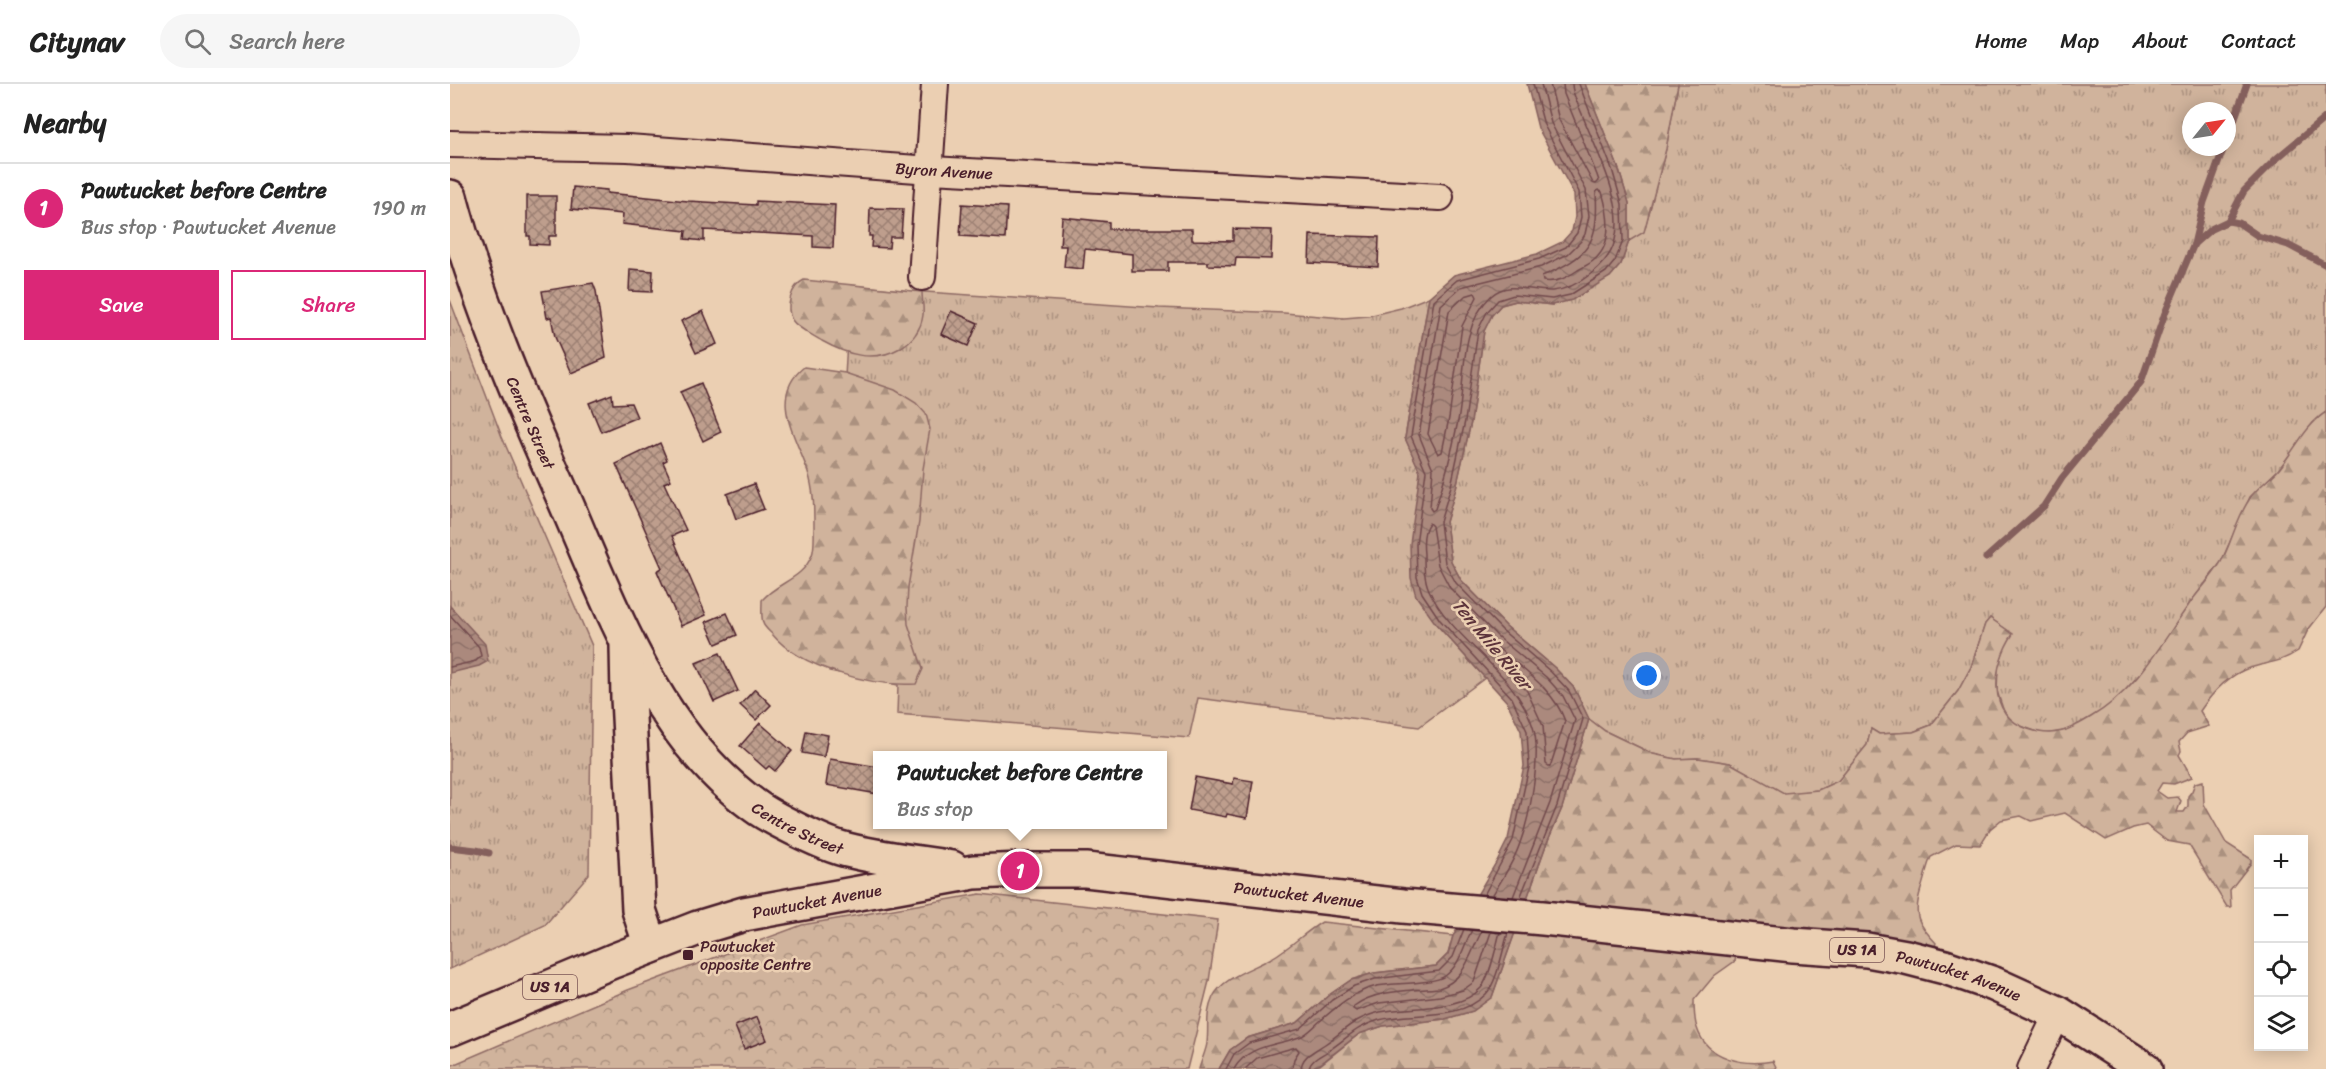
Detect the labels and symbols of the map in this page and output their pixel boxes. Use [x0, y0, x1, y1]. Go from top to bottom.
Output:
north arrow [2182, 102, 2236, 156]
street label: Byron Avenue [894, 153, 994, 188]
street label: Centre Street [498, 372, 564, 474]
water label: Ten Mile River [1444, 591, 1542, 700]
your location [1632, 661, 1661, 690]
street label: Centre Street [746, 793, 848, 863]
pin: 1 [1000, 848, 1040, 894]
street label: Pawtucket Avenue [1232, 872, 1366, 916]
street label: Pawtucket Avenue [750, 875, 884, 927]
place label: Pawtucket opposite Centre [700, 932, 811, 979]
road number: US 1A [1830, 938, 1884, 962]
street label: Pawtucket Avenue [1894, 941, 2026, 1009]
marker: Pawtucket opposite Centre [681, 948, 695, 962]
road number: US 1A [523, 975, 577, 999]

